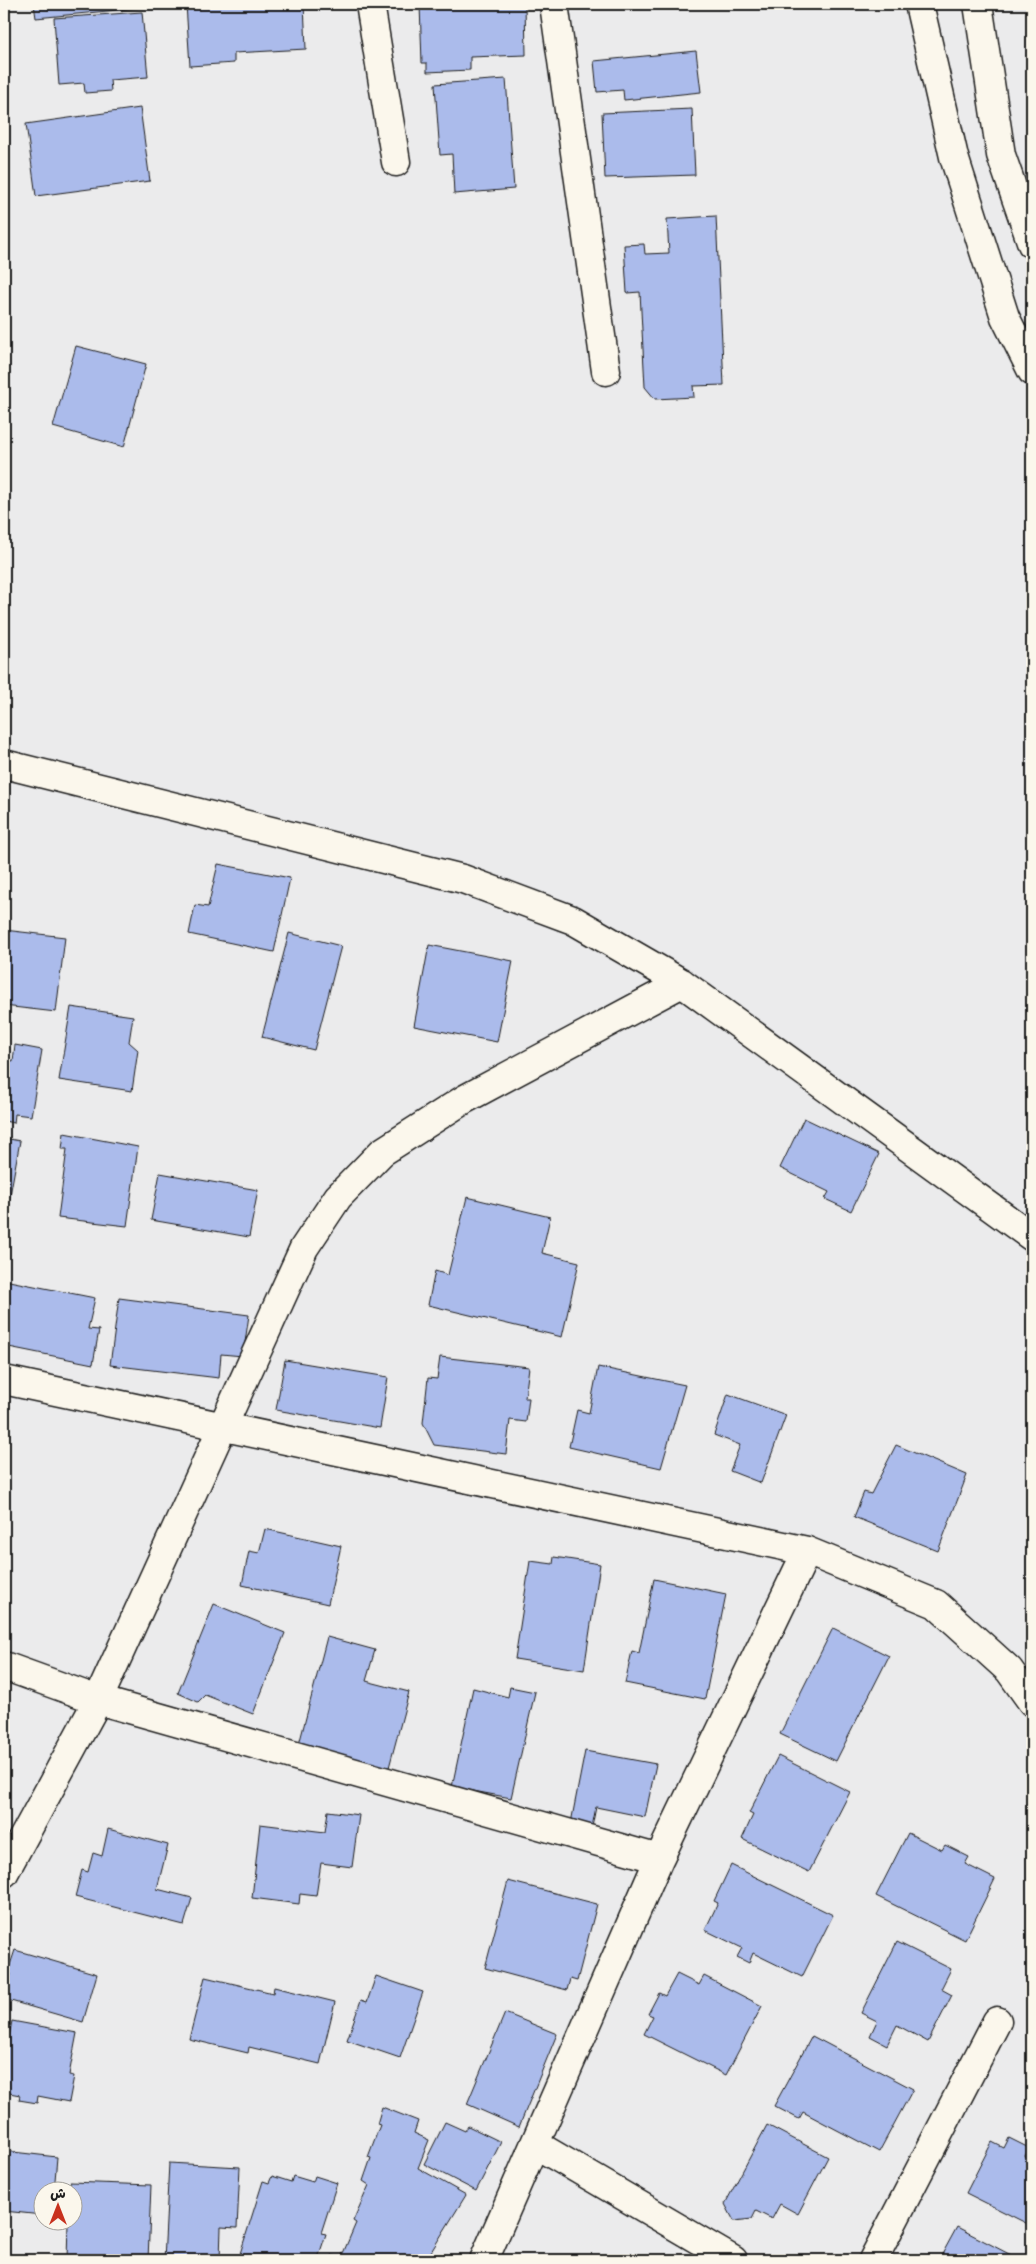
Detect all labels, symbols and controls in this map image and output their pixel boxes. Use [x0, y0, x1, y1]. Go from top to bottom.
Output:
north arrow [32, 2182, 82, 2232]
text: ش [50, 2185, 66, 2203]

